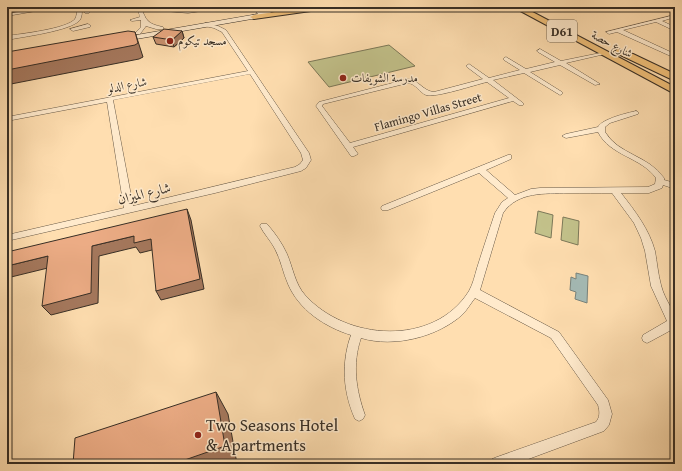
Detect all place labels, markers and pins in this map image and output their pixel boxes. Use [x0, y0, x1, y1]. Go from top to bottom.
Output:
place label: مسجد تيكوم [178, 32, 227, 52]
marker: مسجد تيكوم [165, 36, 175, 46]
place label: مدرسة الشويفات [351, 69, 418, 86]
marker: مدرسة الشويفات [338, 73, 348, 83]
place label: Two Seasons Hotel & Apartments [206, 412, 338, 457]
marker: Two Seasons Hotel & Apartments [193, 430, 203, 440]

